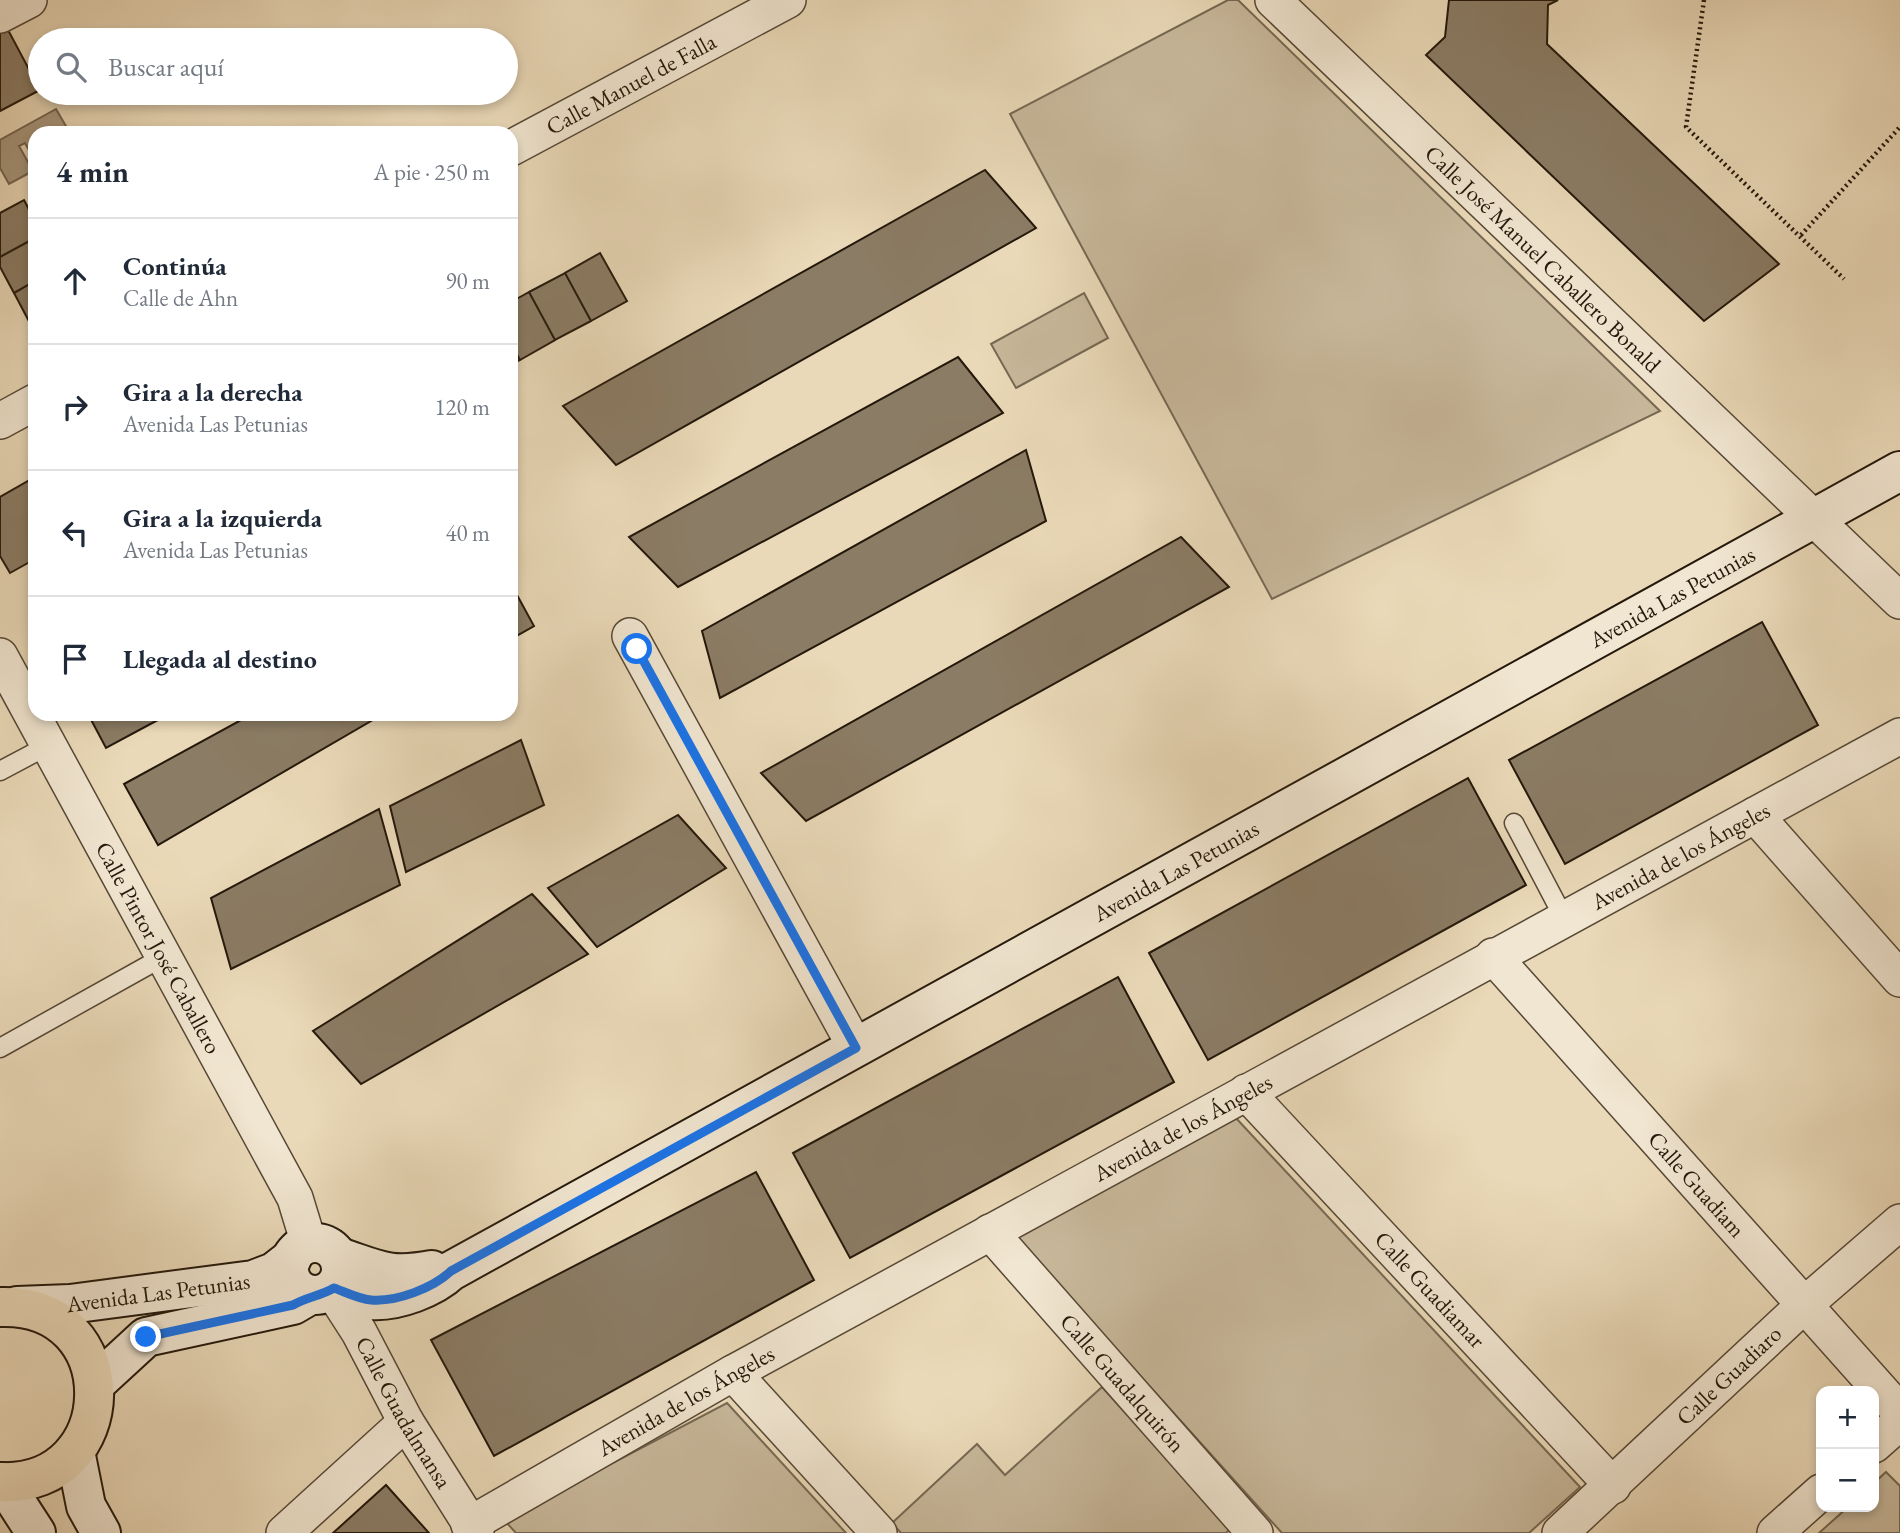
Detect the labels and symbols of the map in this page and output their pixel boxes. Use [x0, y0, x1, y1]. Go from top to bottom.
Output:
street label: Calle Manuel de Falla [541, 26, 722, 142]
street label: Calle José Manuel Caballero Bonald [1418, 138, 1668, 379]
street label: Avenida Las Petunias [1583, 539, 1760, 655]
route start [621, 633, 652, 664]
street label: Avenida de los Ángeles [1585, 795, 1775, 917]
street label: Avenida Las Petunias [1087, 813, 1264, 929]
street label: Calle Pintor José Caballero [89, 836, 229, 1059]
street label: Avenida de los Ángeles [1087, 1067, 1277, 1189]
street label: Calle Guadiam [1641, 1125, 1752, 1244]
street label: Calle Guadiamar [1368, 1225, 1492, 1355]
street label: Avenida Las Petunias [64, 1266, 252, 1319]
street label: Calle Guadalquirón [1054, 1307, 1192, 1459]
street label: Calle Guadiaro [1670, 1319, 1788, 1432]
route end [130, 1321, 161, 1352]
street label: Calle Guadalmansa [349, 1331, 460, 1495]
street label: Avenida de los Ángeles [591, 1338, 780, 1463]

